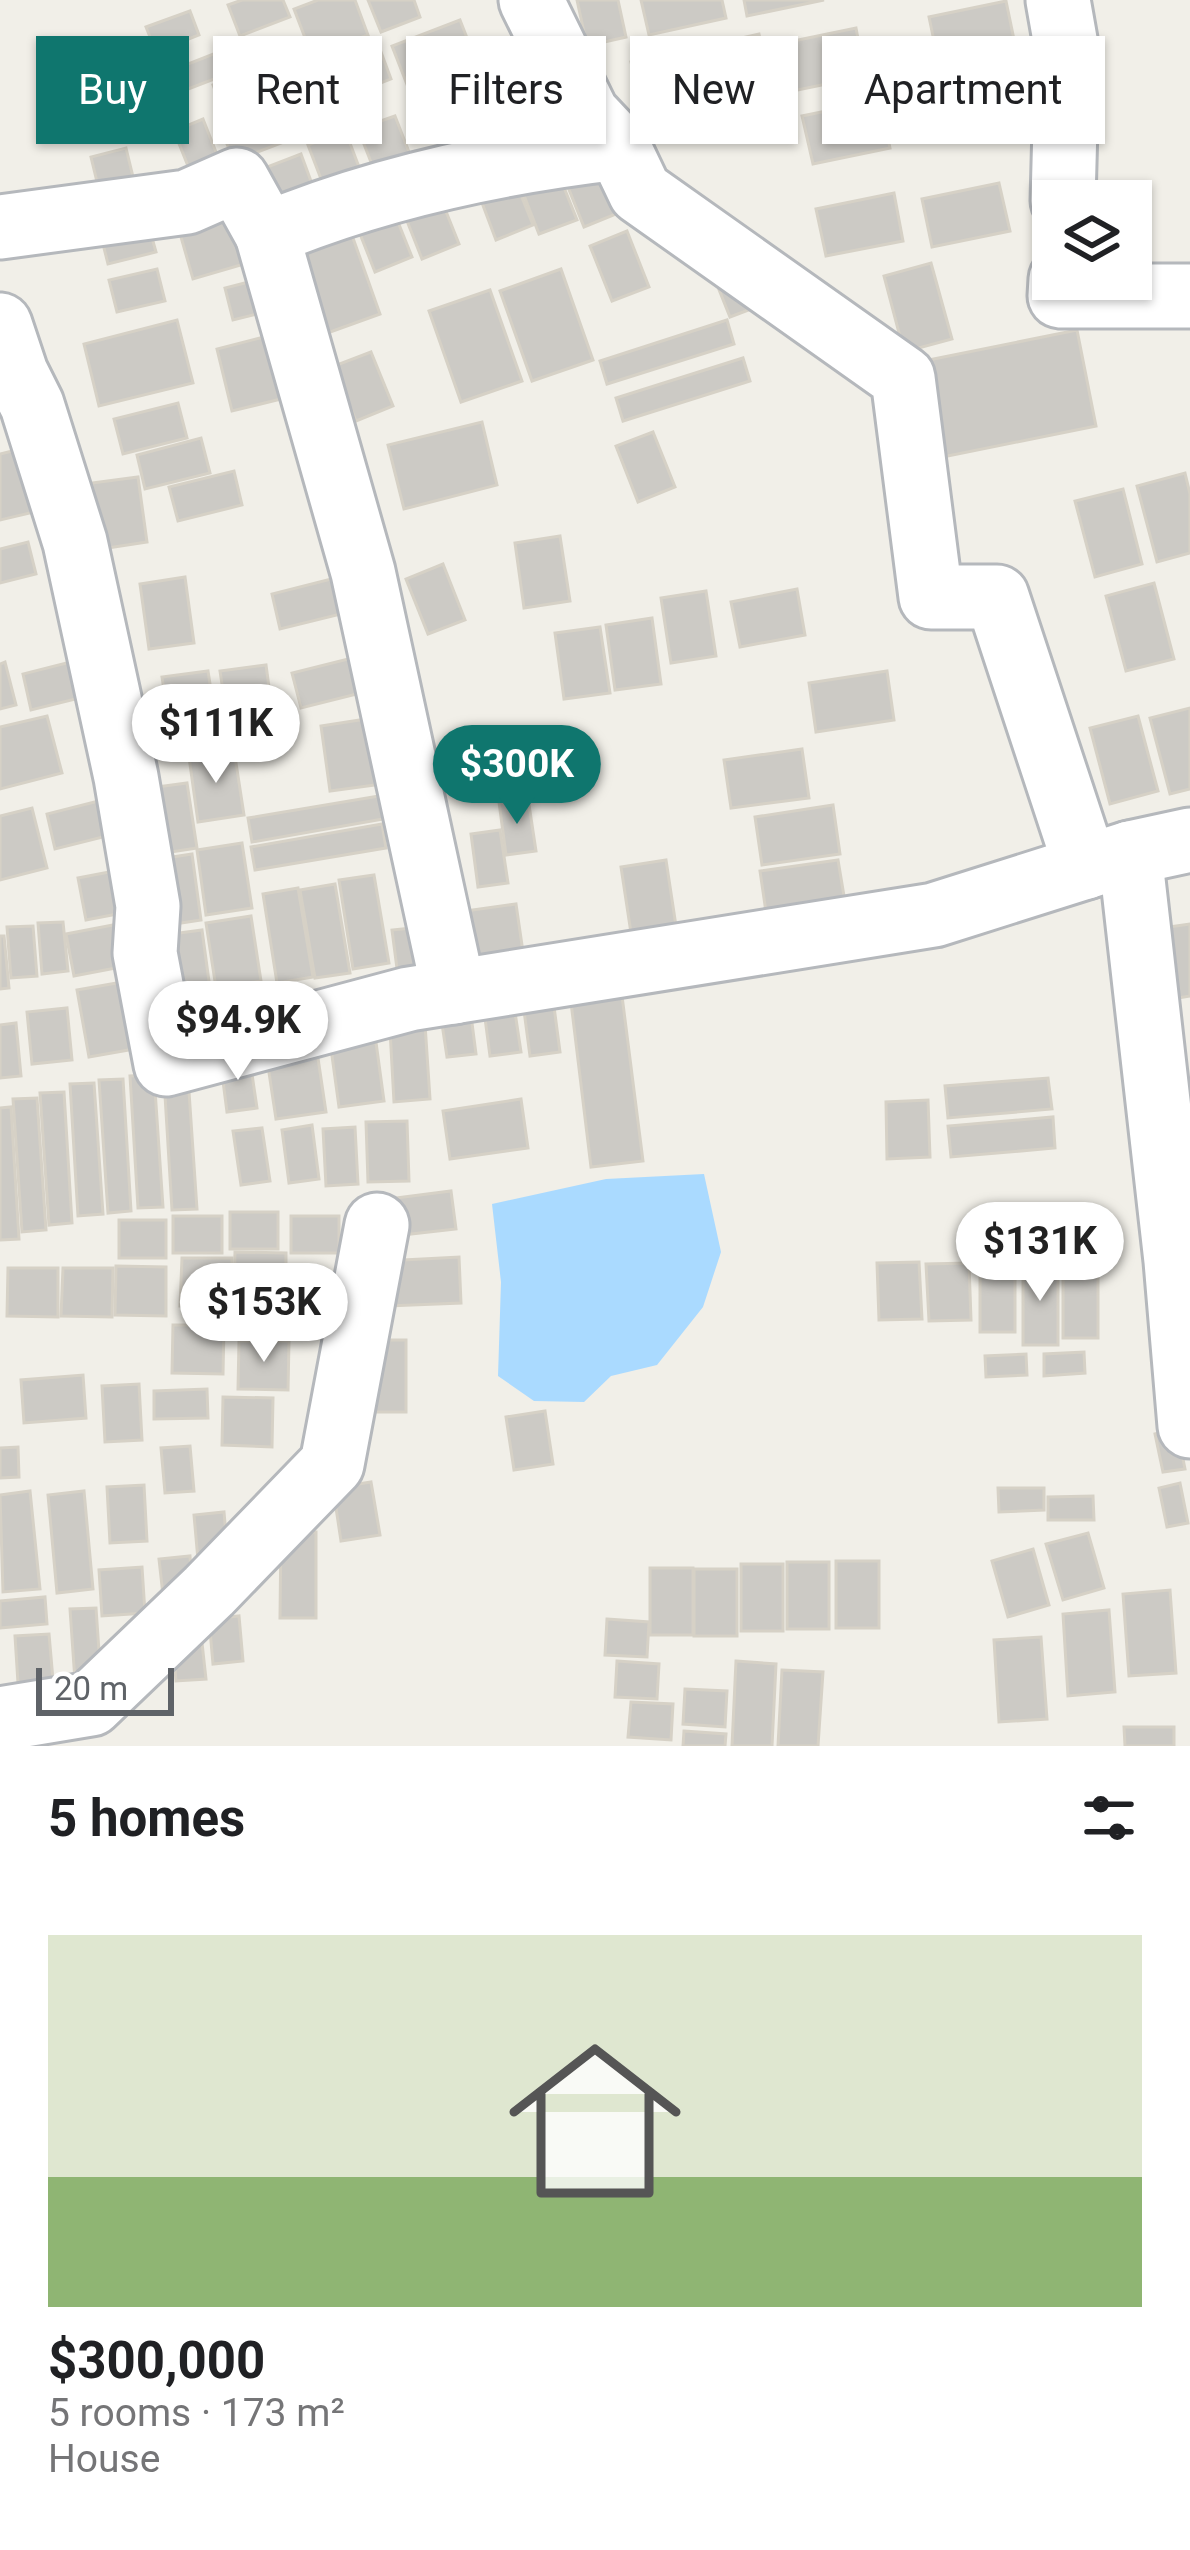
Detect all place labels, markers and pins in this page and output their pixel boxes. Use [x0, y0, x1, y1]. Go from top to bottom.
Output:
pin: $111K [132, 684, 300, 786]
pin: $300K [433, 725, 601, 827]
pin: $94.9K [140, 981, 336, 1083]
pin: $131K [956, 1202, 1124, 1304]
pin: $153K [180, 1263, 348, 1365]

